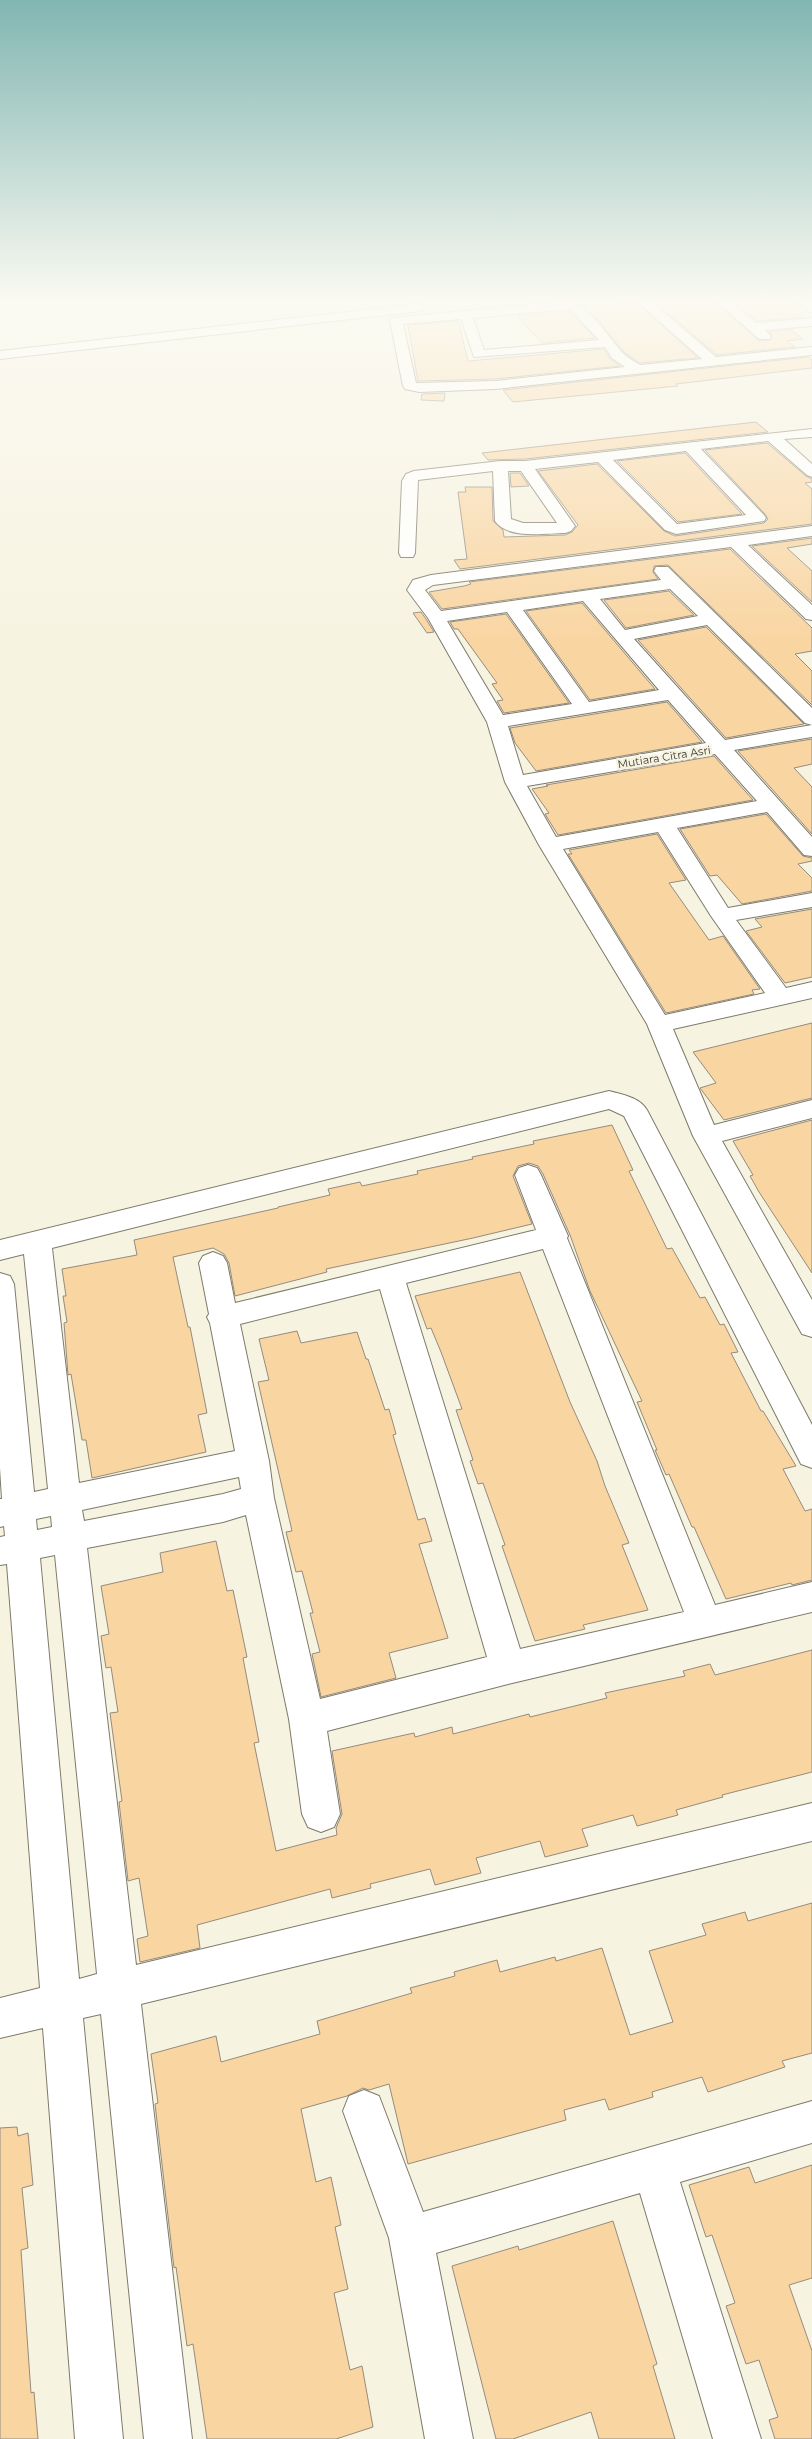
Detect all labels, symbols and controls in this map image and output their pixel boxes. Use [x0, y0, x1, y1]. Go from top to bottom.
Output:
street label: Mutiara Citra Asri [616, 743, 712, 771]

